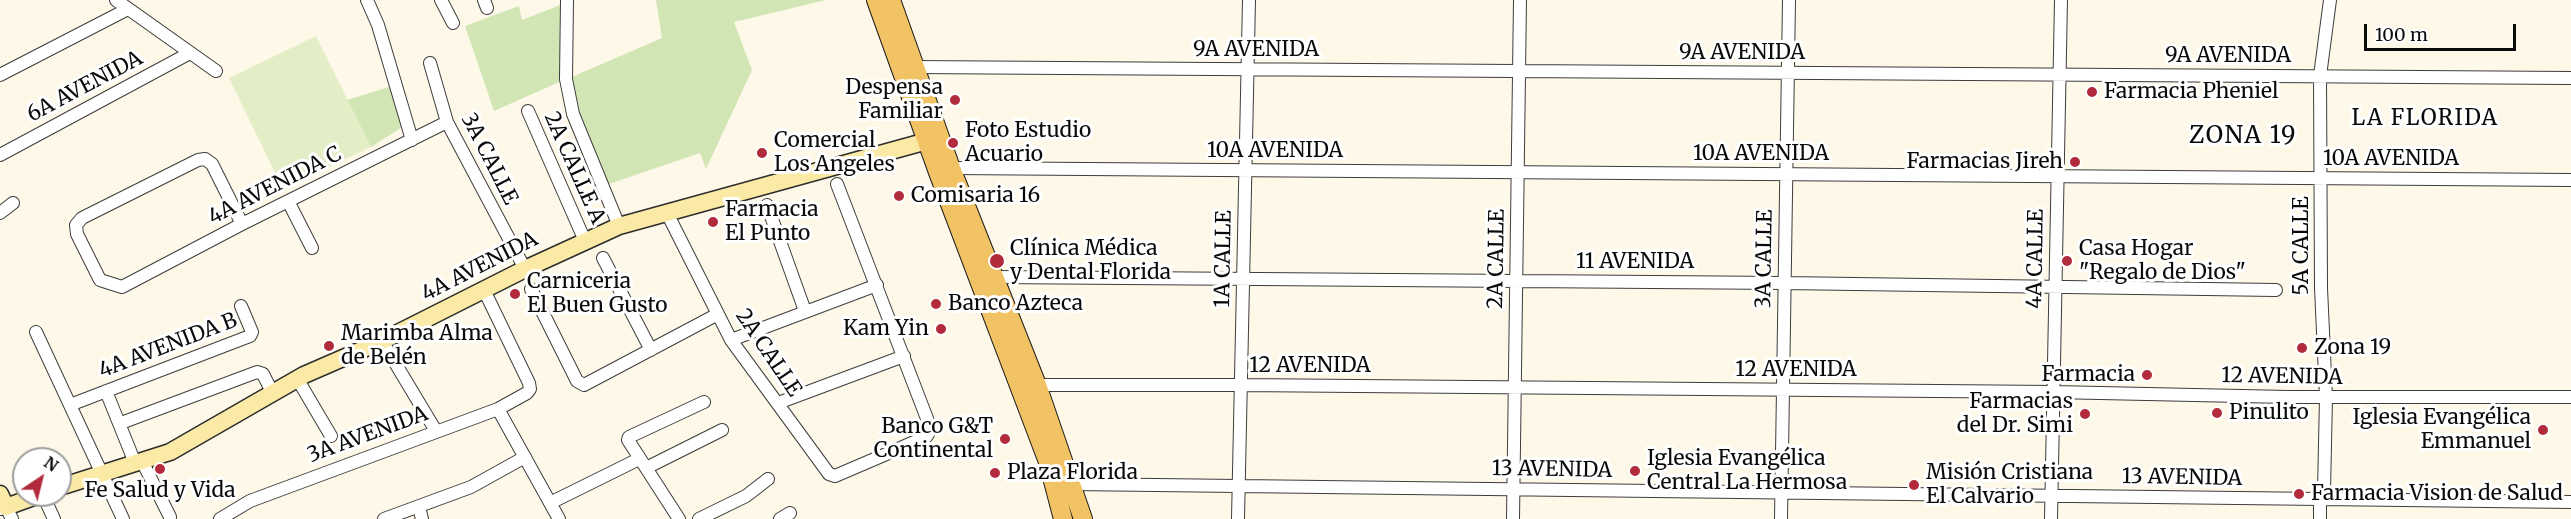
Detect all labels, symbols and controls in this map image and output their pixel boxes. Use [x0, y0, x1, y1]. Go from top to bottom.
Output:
scale bar [2367, 12, 2518, 50]
text: 100 m [2375, 23, 2428, 46]
street label: 9A AVENIDA [1193, 37, 1319, 63]
street label: 9A AVENIDA [1679, 40, 1805, 66]
street label: 9A AVENIDA [2165, 43, 2291, 69]
street label: 6A AVENIDA [23, 46, 147, 128]
place label: Despensa Familiar [845, 75, 943, 125]
place label: Farmacia Pheniel [2104, 79, 2279, 105]
marker: Farmacia Pheniel [2085, 85, 2099, 99]
marker: Despensa Familiar [948, 93, 962, 107]
district label: LA FLORIDA [2351, 106, 2499, 132]
street label: 2A CALLE A [538, 108, 610, 228]
street label: 3A CALLE [455, 109, 523, 209]
place label: Foto Estudio Acuario [965, 118, 1091, 168]
district label: ZONA 19 [2189, 122, 2297, 150]
place label: Comercial Los Angeles [774, 128, 895, 178]
marker: Foto Estudio Acuario [946, 136, 960, 150]
street label: 10A AVENIDA [1207, 138, 1343, 164]
street label: 10A AVENIDA [1693, 141, 1829, 167]
street label: 4A AVENIDA C [204, 142, 346, 230]
marker: Comercial Los Angeles [755, 146, 769, 160]
street label: 10A AVENIDA [2323, 146, 2459, 172]
place label: Farmacias Jireh [1907, 149, 2063, 175]
marker: Farmacias Jireh [2068, 155, 2082, 169]
place label: Comisaria 16 [911, 183, 1040, 209]
marker: Comisaria 16 [892, 189, 906, 203]
place label: Farmacia El Punto [725, 197, 818, 247]
street label: 5A CALLE [2289, 197, 2315, 295]
street label: 2A CALLE [1484, 209, 1510, 309]
street label: 3A CALLE [1752, 209, 1778, 309]
street label: 4A CALLE [2023, 209, 2049, 309]
street label: 1A CALLE [1211, 210, 1237, 308]
marker: Farmacia El Punto [706, 215, 720, 229]
street label: 4A AVENIDA [418, 227, 542, 307]
place label: Clínica Médica y Dental Florida [1010, 236, 1171, 286]
place label: Casa Hogar "Regalo de Dios" [2079, 236, 2246, 286]
street label: 11 AVENIDA [1576, 249, 1694, 275]
marker: Clínica Médica y Dental Florida [988, 252, 1006, 270]
marker: Casa Hogar "Regalo de Dios" [2060, 254, 2074, 268]
place label: Carniceria El Buen Gusto [527, 269, 668, 319]
marker: Carniceria El Buen Gusto [508, 287, 522, 301]
place label: Banco Azteca [948, 291, 1083, 317]
marker: Banco Azteca [929, 297, 943, 311]
street label: 2A CALLE [730, 305, 806, 401]
street label: 4A AVENIDA B [95, 308, 241, 384]
place label: Kam Yin [843, 316, 929, 342]
place label: Marimba Alma de Belén [341, 321, 493, 371]
marker: Kam Yin [934, 322, 948, 336]
place label: Zona 19 [2314, 335, 2391, 361]
marker: Marimba Alma de Belén [322, 339, 336, 353]
marker: Zona 19 [2295, 341, 2309, 355]
street label: 12 AVENIDA [1249, 353, 1371, 379]
street label: 12 AVENIDA [1735, 357, 1857, 383]
place label: Farmacia [2042, 362, 2135, 388]
street label: 12 AVENIDA [2221, 363, 2343, 391]
marker: Farmacia [2140, 368, 2154, 382]
place label: Farmacias del Dr. Simi [1957, 389, 2073, 439]
place label: Pinulito [2229, 400, 2309, 426]
street label: 3A AVENIDA [304, 402, 432, 468]
place label: Iglesia Evangélica Emmanuel [2352, 405, 2531, 455]
marker: Pinulito [2210, 406, 2224, 420]
marker: Farmacias del Dr. Simi [2078, 407, 2092, 421]
place label: Banco G&T Continental [874, 414, 993, 464]
marker: Iglesia Evangélica Emmanuel [2536, 423, 2550, 437]
marker: Banco G&T Continental [998, 432, 1012, 446]
place label: Iglesia Evangélica Central La Hermosa [1647, 446, 1847, 496]
north arrow [12, 447, 72, 507]
text: N [40, 452, 62, 476]
street label: 13 AVENIDA [1492, 456, 1612, 484]
place label: Plaza Florida [1007, 460, 1138, 486]
place label: Misión Cristiana El Calvario [1926, 460, 2093, 510]
marker: Fe Salud y Vida [153, 462, 167, 476]
marker: Iglesia Evangélica Central La Hermosa [1628, 464, 1642, 478]
street label: 13 AVENIDA [2122, 464, 2242, 492]
marker: Plaza Florida [988, 466, 1002, 480]
place label: Fe Salud y Vida [84, 478, 236, 504]
marker: Misión Cristiana El Calvario [1907, 478, 1921, 492]
place label: Farmacia Vision de Salud [2311, 481, 2563, 507]
marker: Farmacia Vision de Salud [2292, 487, 2306, 501]

